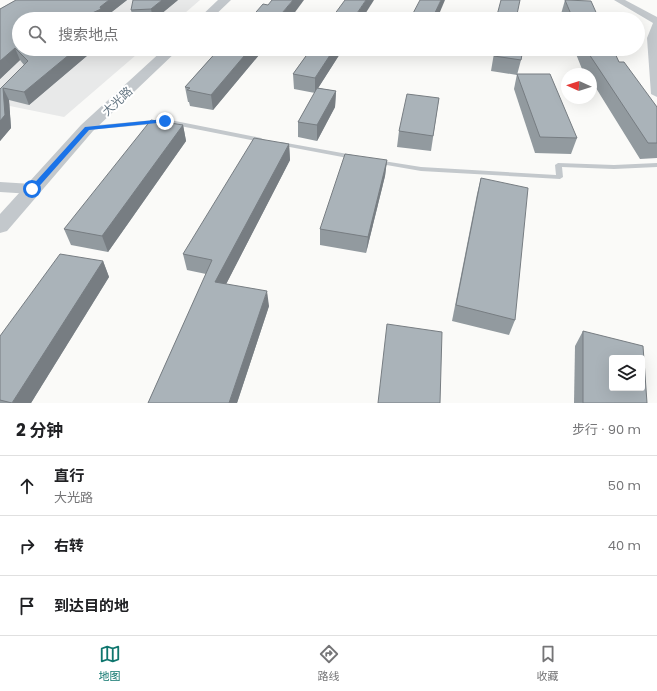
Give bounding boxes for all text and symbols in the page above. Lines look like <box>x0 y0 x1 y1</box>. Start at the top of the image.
search box <box>12 12 645 56</box>
icon: search <box>26 23 48 45</box>
text: 搜索地点 <box>58 24 118 45</box>
north arrow <box>561 68 597 104</box>
street label: 大光路 <box>98 83 136 119</box>
route end <box>156 112 174 130</box>
route start <box>23 180 41 198</box>
map controls <box>609 355 645 391</box>
button: layers <box>609 355 645 391</box>
text: 2 分钟 <box>16 418 63 442</box>
text: 步行 · 90 m <box>572 420 641 439</box>
text: 直行 <box>54 465 84 486</box>
icon: ahead <box>16 475 38 497</box>
text: 50 m <box>608 476 641 495</box>
text: 大光路 <box>54 488 93 507</box>
icon: right <box>16 535 38 557</box>
text: 右转 <box>54 535 84 556</box>
text: 40 m <box>608 536 641 555</box>
icon: arrive <box>16 595 38 617</box>
text: 到达目的地 <box>54 595 129 616</box>
tab: 地图 <box>99 643 121 685</box>
tab: 路线 <box>318 643 340 685</box>
tab: 收藏 <box>537 643 559 685</box>

